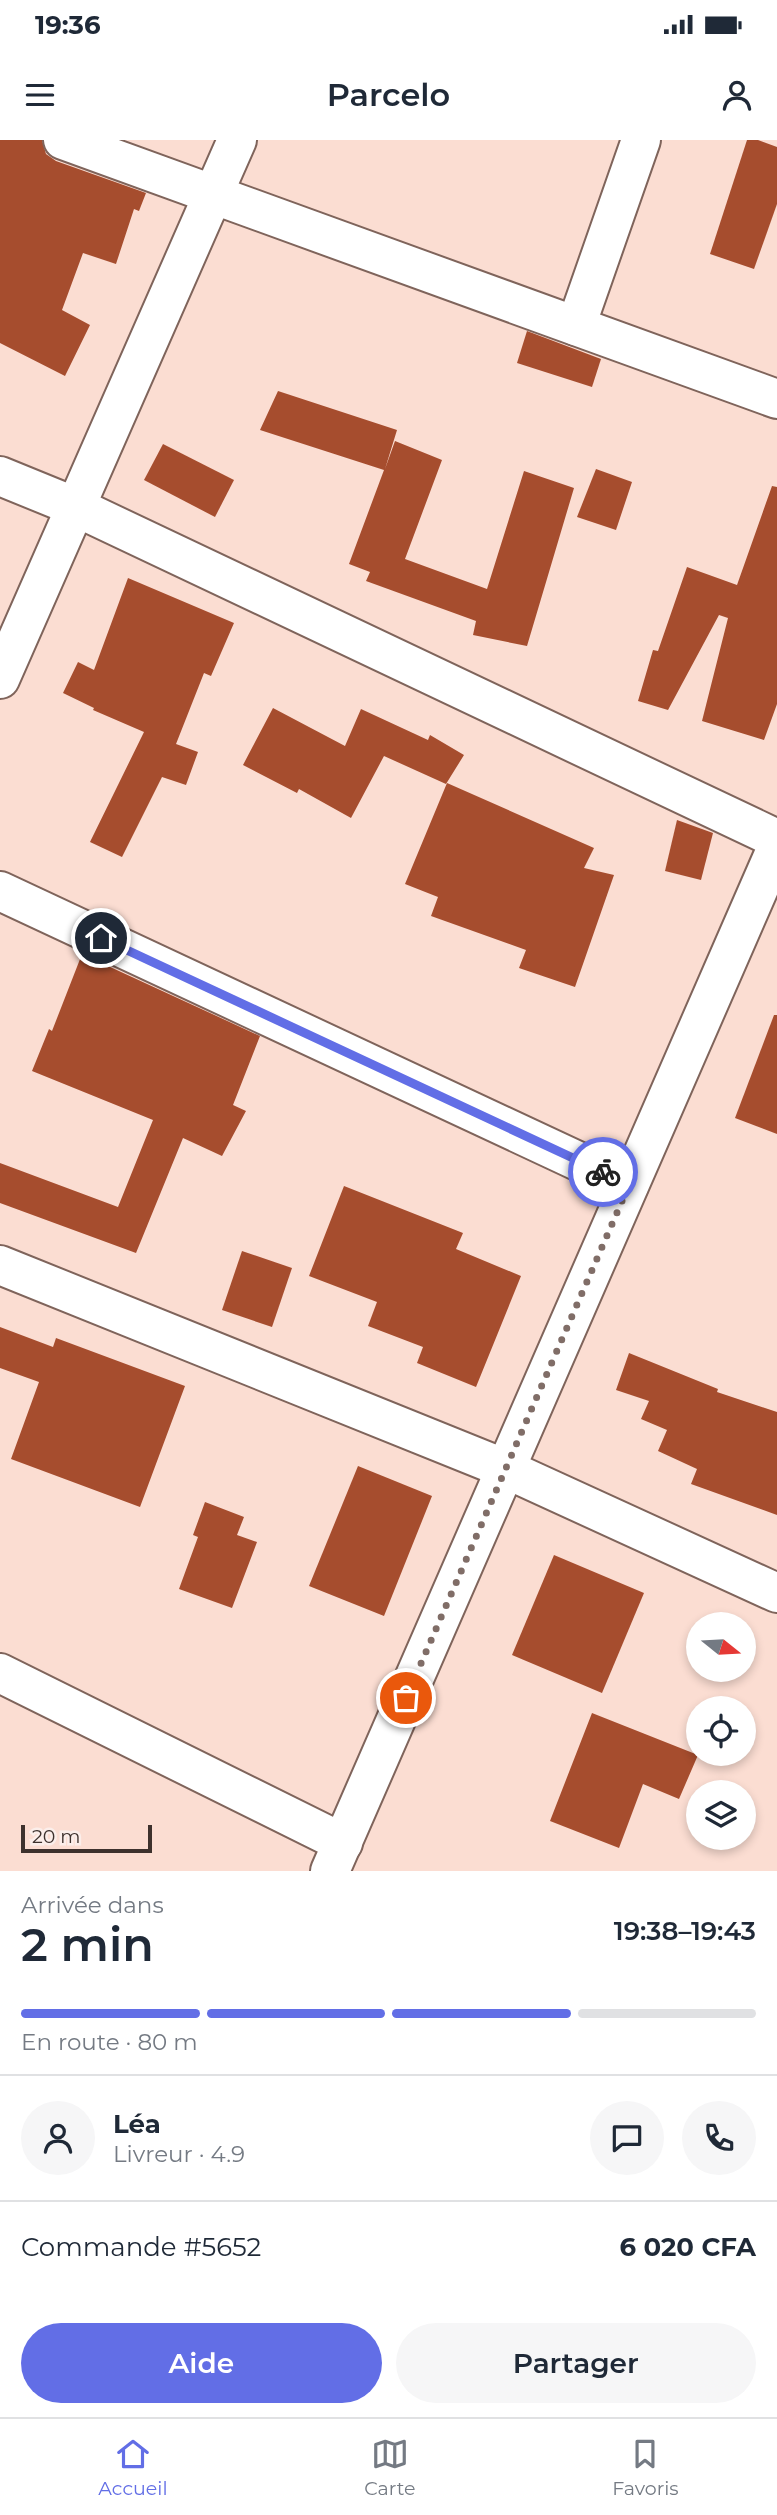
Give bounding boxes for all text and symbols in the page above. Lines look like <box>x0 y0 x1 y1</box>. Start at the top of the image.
text: 19:36 <box>35 9 101 41</box>
text: Parcelo <box>327 75 450 114</box>
icon: menu <box>21 76 59 114</box>
icon: person <box>718 76 756 114</box>
pin <box>71 908 131 968</box>
icon: home <box>82 919 120 957</box>
courier <box>568 1137 638 1207</box>
icon: bike <box>584 1153 622 1191</box>
north arrow <box>686 1612 756 1682</box>
map controls <box>686 1612 756 1850</box>
pin <box>376 1668 436 1728</box>
icon: bag <box>387 1679 425 1717</box>
button: locate <box>686 1696 756 1766</box>
button: layers <box>686 1780 756 1850</box>
scale bar <box>21 1822 152 1854</box>
text: 20 m <box>32 1825 80 1848</box>
text: Arrivée dans <box>21 1891 164 1919</box>
text: 19:38–19:43 <box>614 1915 756 1947</box>
text: 2 min <box>21 1916 154 1973</box>
text: En route · 80 m <box>21 2028 198 2056</box>
button: person <box>21 2101 95 2175</box>
button: chat <box>590 2101 664 2175</box>
button: phone <box>682 2101 756 2175</box>
text: Léa <box>113 2108 161 2140</box>
text: Livreur · 4.9 <box>113 2140 245 2168</box>
text: Commande #5652 <box>21 2231 261 2263</box>
text: 6 020 CFA <box>620 2231 756 2263</box>
button: Aide <box>21 2323 382 2403</box>
button: Partager <box>396 2323 756 2403</box>
tab: Accueil <box>98 2435 168 2500</box>
tab: Carte <box>364 2435 416 2500</box>
tab: Favoris <box>612 2435 679 2500</box>

